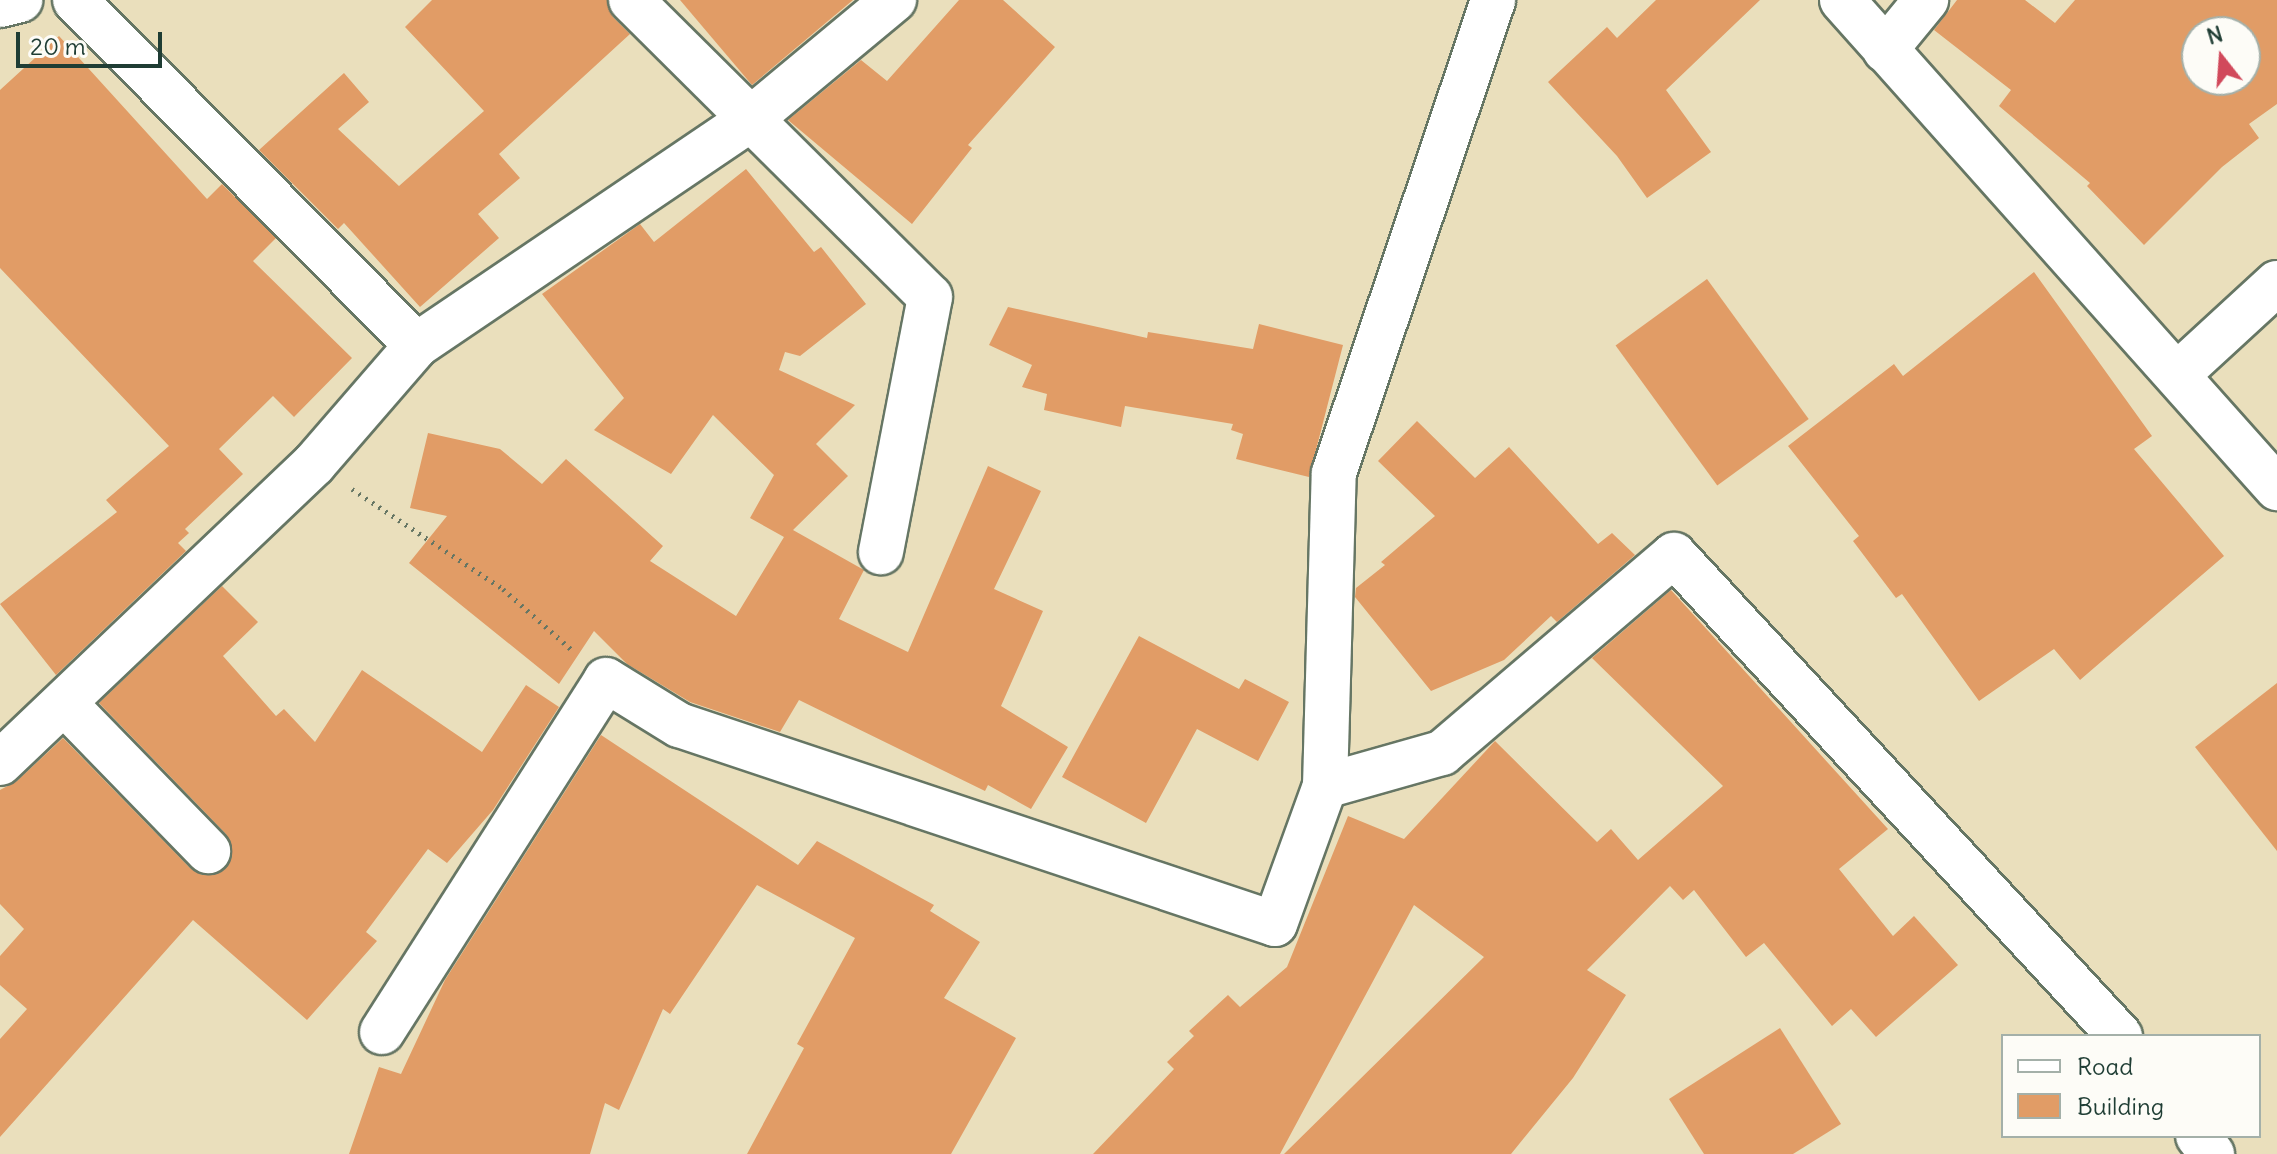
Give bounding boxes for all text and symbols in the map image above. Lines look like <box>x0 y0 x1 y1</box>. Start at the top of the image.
scale bar <box>20 16 166 66</box>
north arrow <box>2181 16 2261 96</box>
text: N <box>2203 19 2226 51</box>
text: 20 m <box>30 31 86 61</box>
legend <box>2001 1034 2261 1138</box>
text: Road <box>2077 1051 2133 1081</box>
text: Building <box>2077 1091 2164 1121</box>

